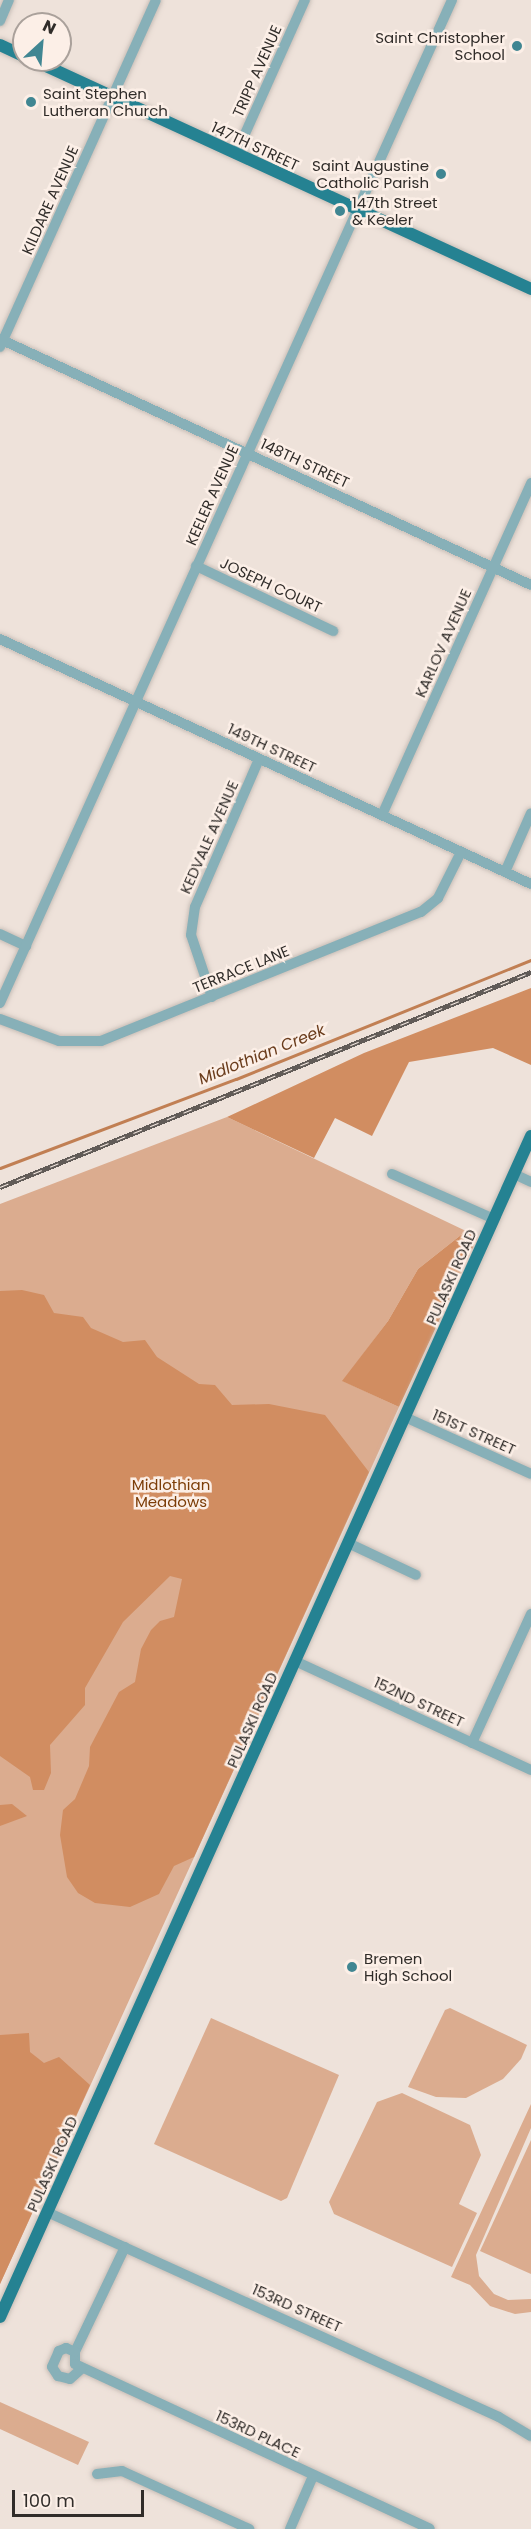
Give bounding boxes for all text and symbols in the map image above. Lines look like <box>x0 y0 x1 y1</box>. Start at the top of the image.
north arrow <box>12 12 72 72</box>
text: N <box>39 14 60 40</box>
street label: TRIPP AVENUE <box>229 22 285 120</box>
place label: Saint Christopher School <box>375 28 505 63</box>
marker: Saint Christopher School <box>510 39 524 53</box>
place label: Saint Stephen Lutheran Church <box>43 84 168 119</box>
marker: Saint Stephen Lutheran Church <box>24 95 38 109</box>
street label: 147TH STREET <box>208 118 302 174</box>
street label: KILDARE AVENUE <box>18 143 82 257</box>
place label: Saint Augustine Catholic Parish <box>312 156 429 191</box>
marker: Saint Augustine Catholic Parish <box>434 167 448 181</box>
place label: 147th Street & Keeler <box>352 193 437 228</box>
marker: 147th Street & Keeler <box>333 204 347 218</box>
street label: 148TH STREET <box>258 435 352 491</box>
street label: KEELER AVENUE <box>182 442 242 548</box>
street label: JOSEPH COURT <box>217 554 325 616</box>
street label: KARLOV AVENUE <box>411 586 475 700</box>
street label: 149TH STREET <box>225 720 319 776</box>
street label: KEDVALE AVENUE <box>176 778 242 896</box>
street label: TERRACE LANE <box>190 941 292 997</box>
water label: Midlothian Creek <box>196 1021 328 1089</box>
street label: PULASKI ROAD <box>422 1227 480 1327</box>
street label: 151ST STREET <box>429 1406 519 1458</box>
park label: Midlothian Meadows <box>132 1475 210 1510</box>
street label: PULASKI ROAD <box>223 1670 281 1770</box>
street label: 152ND STREET <box>371 1673 467 1731</box>
place label: Bremen High School <box>364 1949 452 1984</box>
marker: Bremen High School <box>345 1960 359 1974</box>
street label: PULASKI ROAD <box>23 2114 81 2214</box>
street label: 153RD STREET <box>249 2280 345 2336</box>
street label: 153RD PLACE <box>213 2407 303 2461</box>
scale bar <box>15 2478 147 2516</box>
text: 100 m <box>23 2488 75 2513</box>

